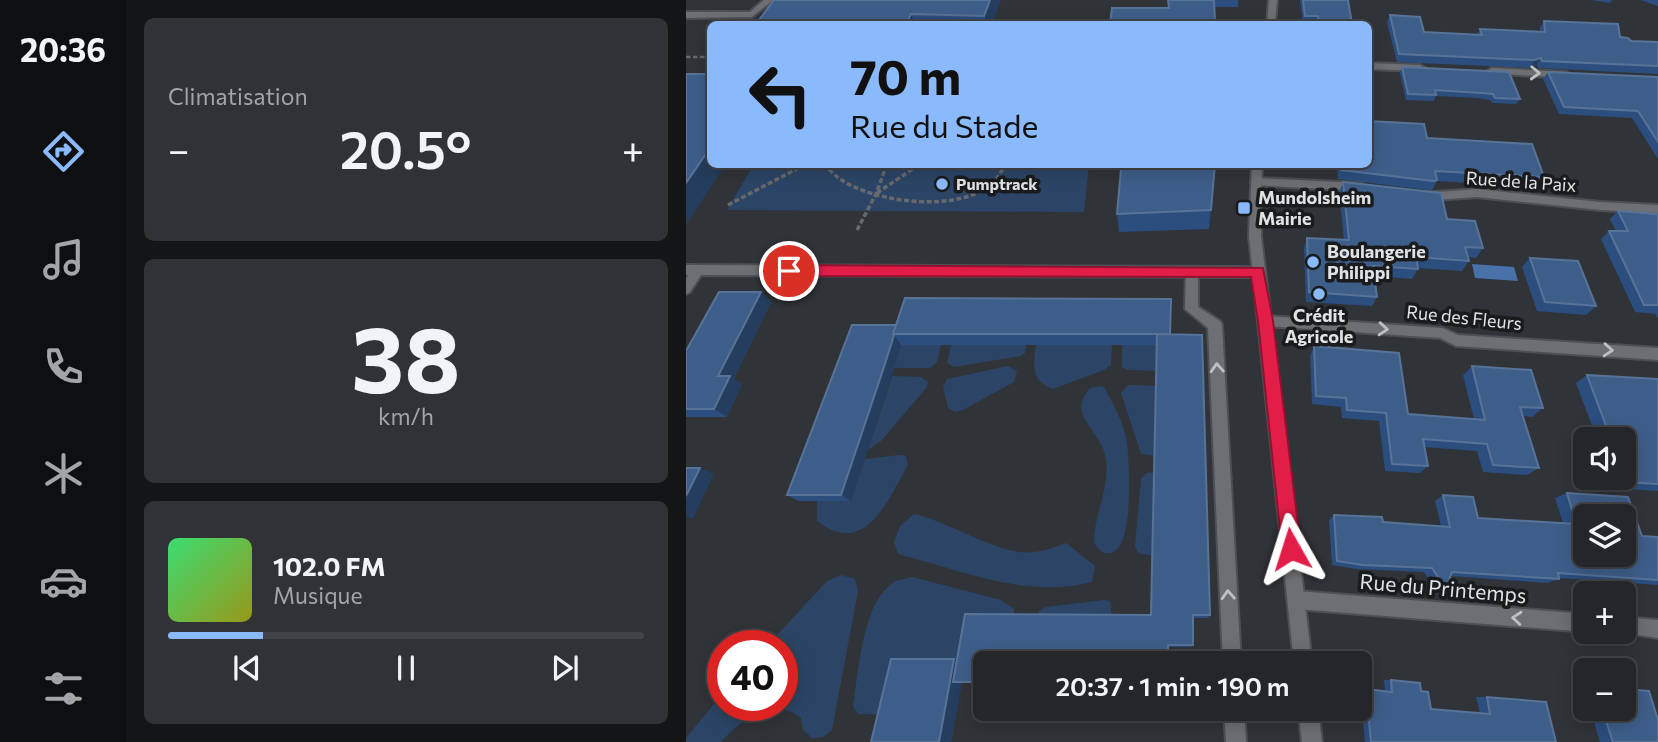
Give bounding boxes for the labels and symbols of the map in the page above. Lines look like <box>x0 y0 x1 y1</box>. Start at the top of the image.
one-way arrow <box>1529 66 1540 81</box>
street label: Rue de la Paix <box>1465 166 1577 196</box>
place label: Pumptrack <box>956 174 1038 193</box>
marker: Pumptrack <box>934 176 950 192</box>
place label: Mundolsheim Mairie <box>1258 186 1371 229</box>
marker: Mundolsheim Mairie <box>1236 200 1252 216</box>
place label: Boulangerie Philippi <box>1327 240 1426 283</box>
pin <box>759 241 819 301</box>
marker: Boulangerie Philippi <box>1305 254 1321 270</box>
marker: Crédit Agricole <box>1311 286 1327 302</box>
street label: Rue des Fleurs <box>1405 300 1523 334</box>
place label: Crédit Agricole <box>1285 304 1353 347</box>
one-way arrow <box>1378 321 1389 336</box>
one-way arrow <box>1603 342 1614 357</box>
one-way arrow <box>1210 362 1225 373</box>
position arrow <box>1254 512 1328 586</box>
street label: Rue du Printemps <box>1359 568 1528 607</box>
one-way arrow <box>1221 589 1236 600</box>
one-way arrow <box>1512 611 1523 626</box>
speed limit sign: 40 <box>707 630 798 721</box>

